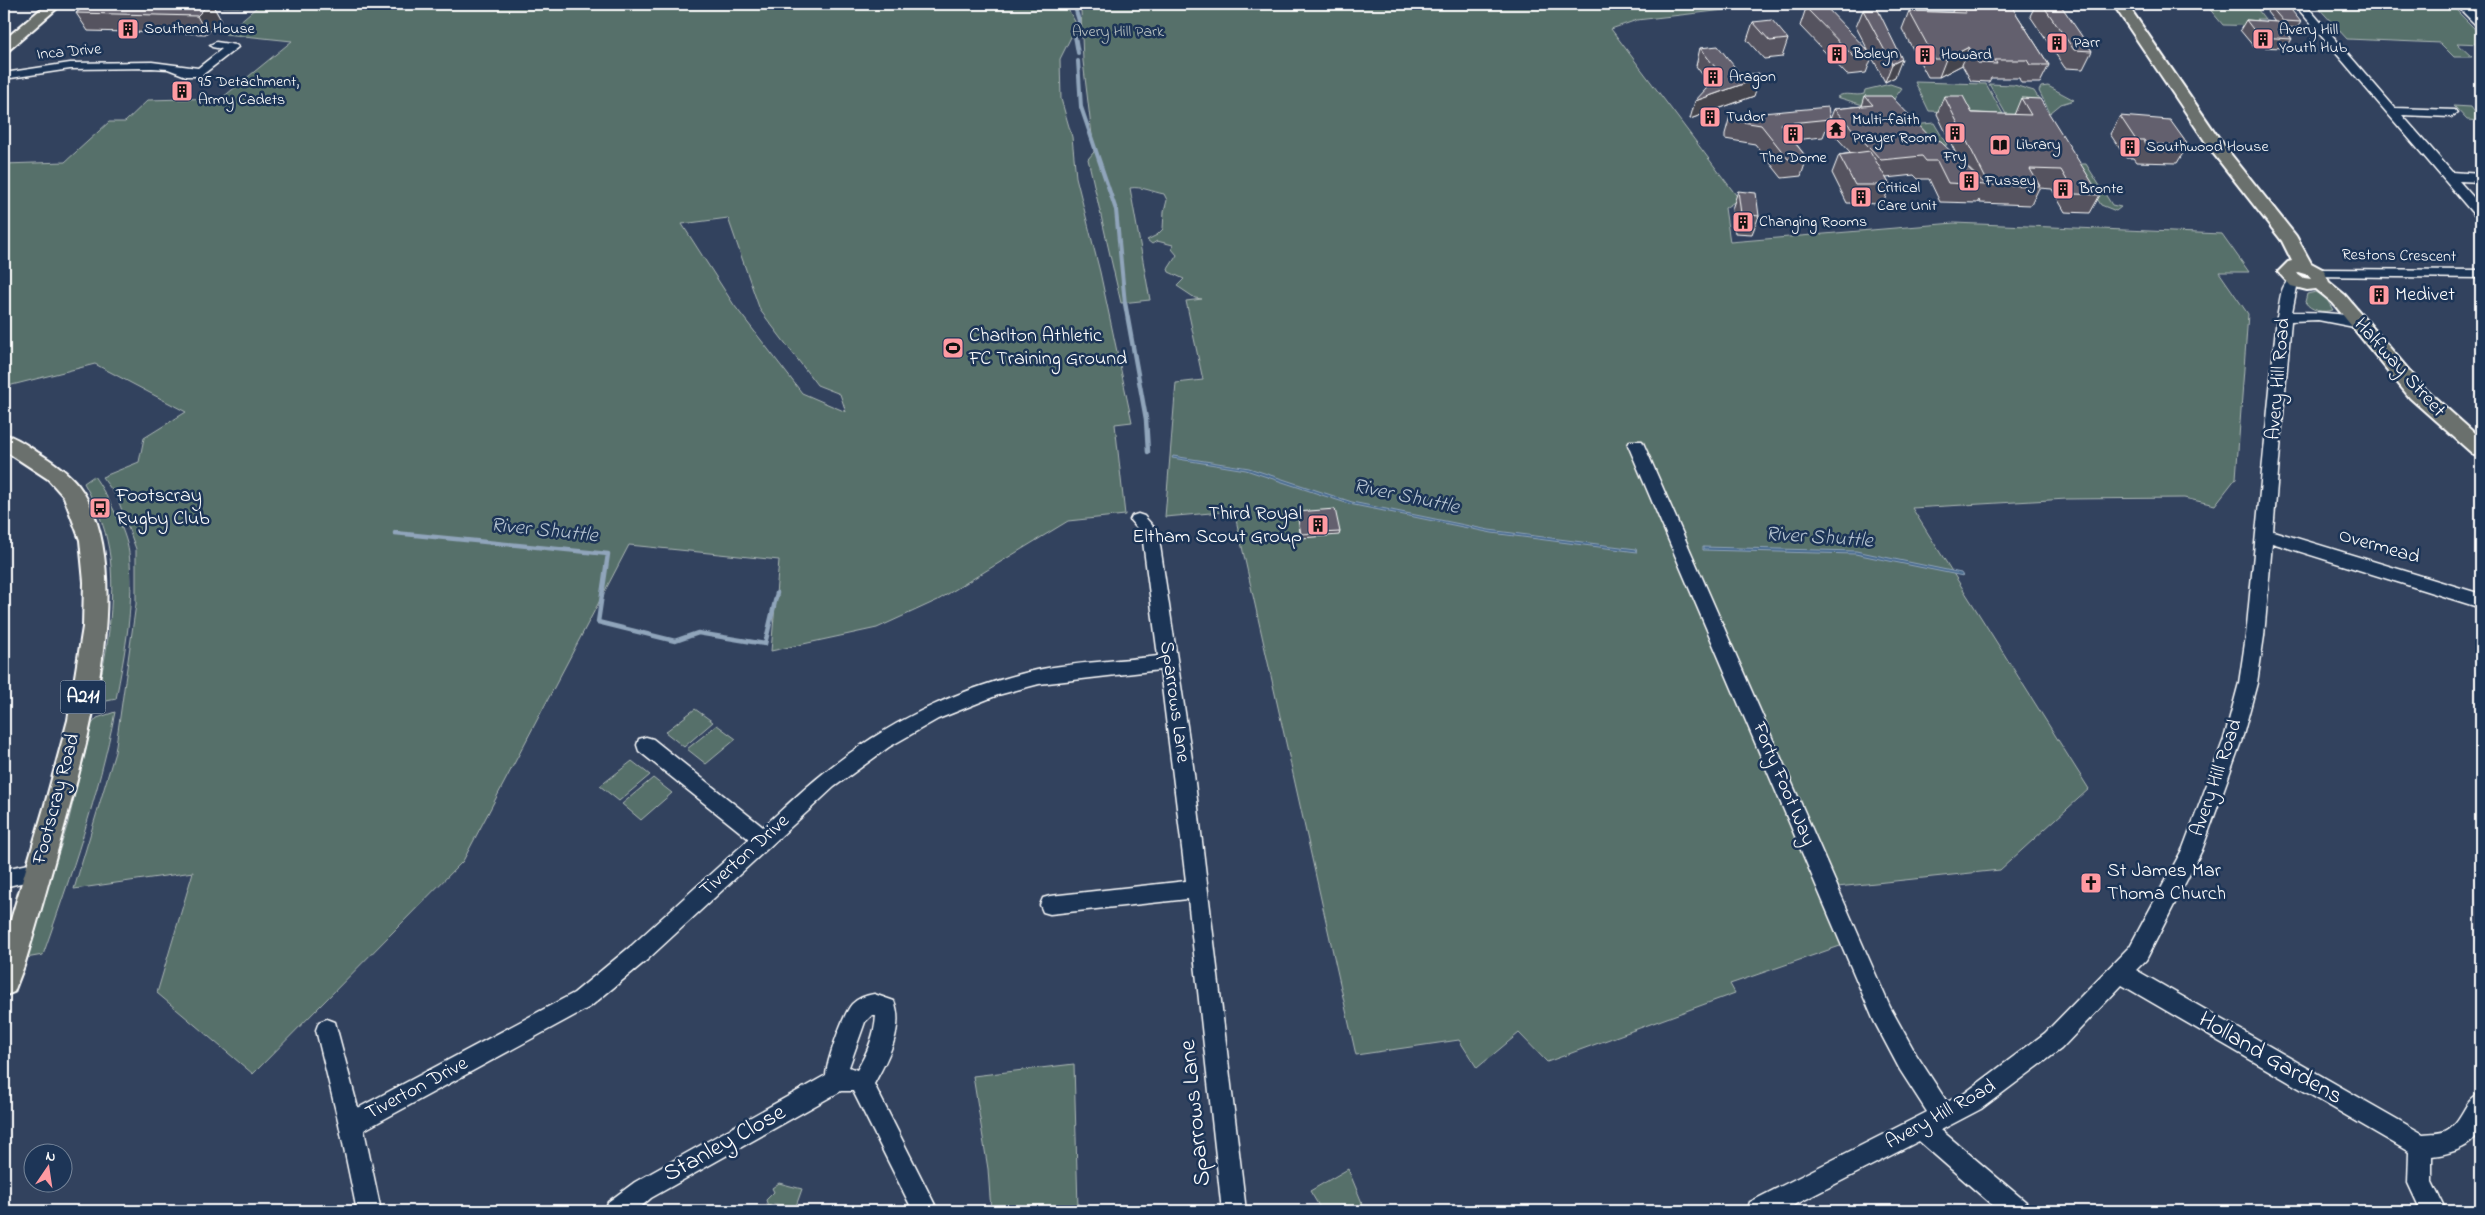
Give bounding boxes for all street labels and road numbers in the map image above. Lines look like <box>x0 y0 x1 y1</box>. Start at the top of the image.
street label: Inca Drive <box>36 37 103 67</box>
street label: Restons Crescent <box>2342 243 2457 269</box>
street label: Halfway Street <box>2346 312 2452 425</box>
street label: Avery Hill Road <box>2259 317 2299 441</box>
street label: Overmead <box>2335 522 2423 572</box>
street label: Sparrows Lane <box>1151 639 1197 765</box>
road number: A211 <box>61 680 106 714</box>
street label: Avery Hill Road <box>2183 715 2251 841</box>
street label: Forty Foot Way <box>1744 717 1822 850</box>
street label: Footscray Road <box>25 730 88 869</box>
street label: Tiverton Drive <box>694 808 796 904</box>
street label: Holland Gardens <box>2191 1003 2349 1115</box>
street label: Sparrows Lane <box>1171 1038 1221 1188</box>
street label: Tiverton Drive <box>361 1050 473 1128</box>
street label: Avery Hill Road <box>1880 1073 2002 1157</box>
street label: Stanley Close <box>657 1096 793 1193</box>

